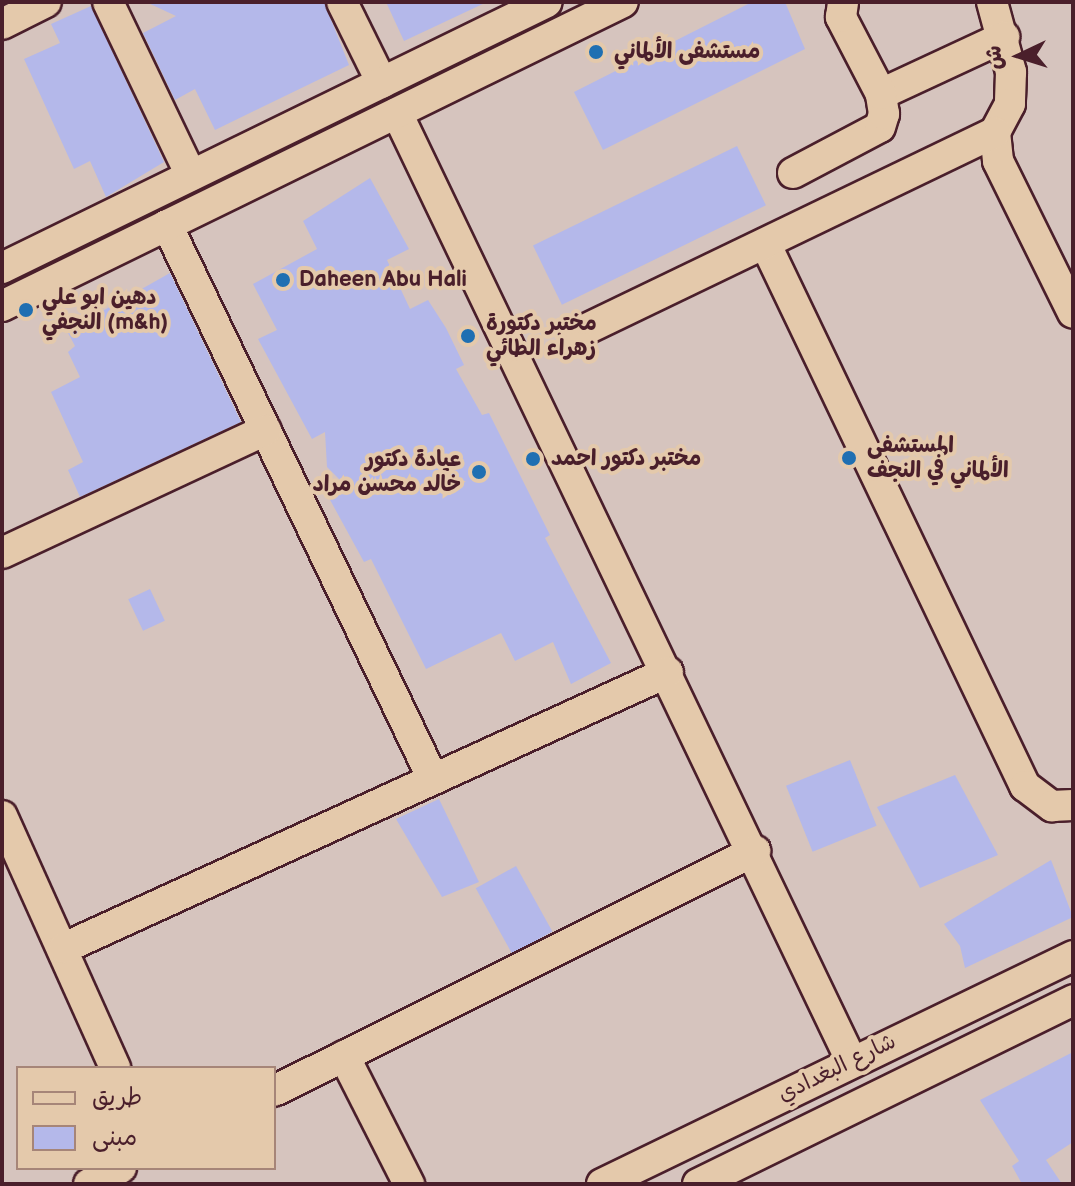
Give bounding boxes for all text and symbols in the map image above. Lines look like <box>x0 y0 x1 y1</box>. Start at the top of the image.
north arrow <box>979 16 1059 96</box>
place label: مستشفى الألماني <box>614 39 760 65</box>
marker: مستشفى الألماني <box>585 41 607 63</box>
text: ش <box>980 45 1009 71</box>
place label: Daheen Abu Hali <box>299 267 467 293</box>
marker: Daheen Abu Hali <box>274 271 292 289</box>
place label: دهين ابو علي النجفي (m&h) <box>42 284 168 336</box>
marker: دهين ابو علي النجفي (m&h) <box>17 301 35 319</box>
place label: مختبر دكتورة زهراء الطائي <box>486 310 597 362</box>
marker: مختبر دكتورة زهراء الطائي <box>457 325 479 347</box>
place label: المستشفى الألماني في النجف <box>867 432 1009 484</box>
place label: عيادة دكتور خالد محسن مراد <box>312 446 461 498</box>
place label: مختبر دكتور احمد <box>551 446 701 472</box>
marker: المستشفى الألماني في النجف <box>838 447 860 469</box>
marker: مختبر دكتور احمد <box>522 448 544 470</box>
marker: عيادة دكتور خالد محسن مراد <box>468 461 490 483</box>
street label: شارع البغدادي <box>774 1028 900 1108</box>
legend <box>16 1066 276 1170</box>
text: طريق <box>92 1083 142 1112</box>
text: مبنى <box>92 1123 137 1152</box>

